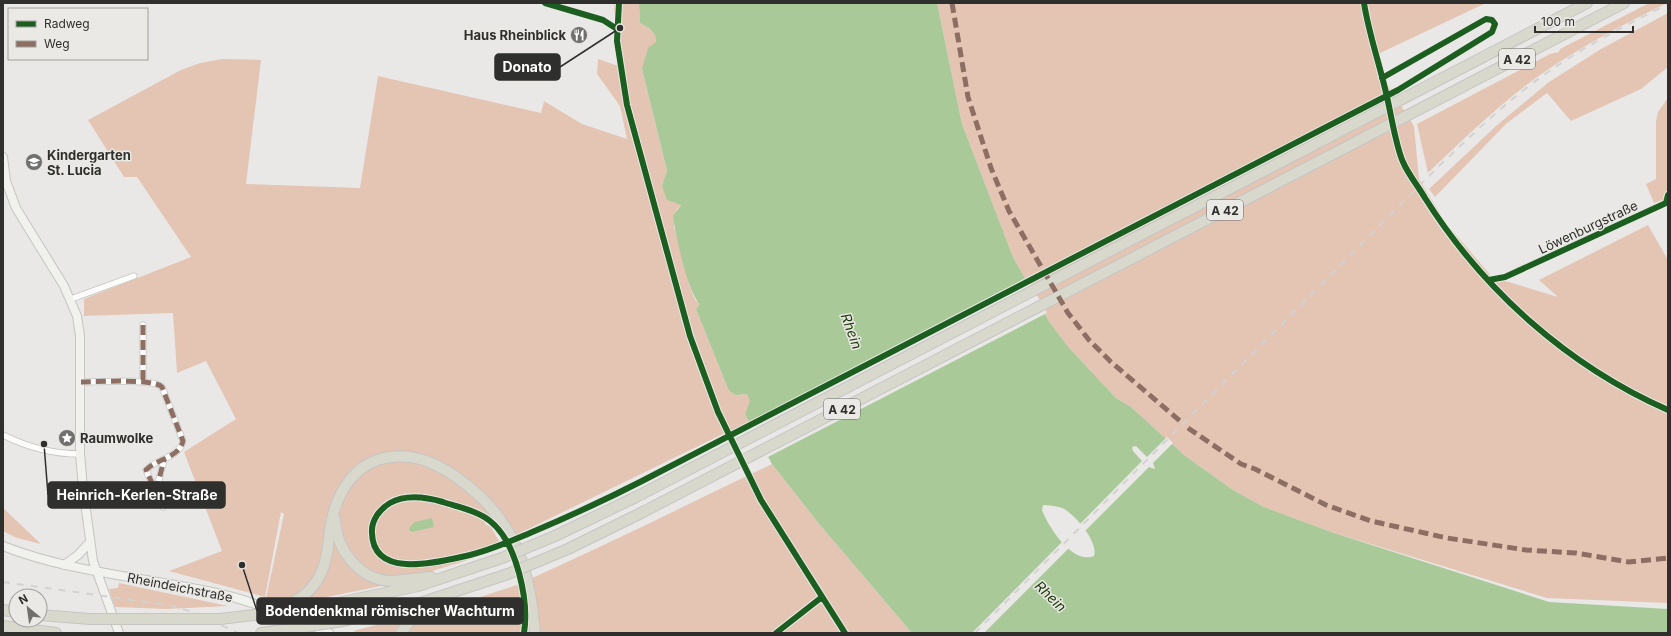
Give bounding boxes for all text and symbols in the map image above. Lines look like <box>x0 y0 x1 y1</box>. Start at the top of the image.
legend <box>8 8 148 60</box>
scale bar <box>1535 8 1633 34</box>
text: 100 m <box>1541 14 1575 29</box>
text: Radweg <box>44 16 90 31</box>
restaurant icon: Haus Rheinblick <box>569 25 589 45</box>
place label: Haus Rheinblick <box>464 27 566 43</box>
text: Weg <box>44 36 70 51</box>
road number: A 42 <box>1499 49 1535 69</box>
callout: Donato <box>495 54 560 80</box>
text: Donato <box>502 58 552 75</box>
place label: Kindergarten St. Lucia <box>47 147 131 178</box>
school or university icon: Kindergarten St. Lucia <box>24 152 44 172</box>
street label: Löwenburgstraße <box>1536 197 1640 257</box>
road number: A 42 <box>1207 200 1243 220</box>
water label: Rhein <box>838 311 866 351</box>
road number: A 42 <box>824 399 860 419</box>
place icon: Raumwolke <box>57 428 77 448</box>
place label: Raumwolke <box>80 430 154 446</box>
callout: Heinrich-Kerlen-Straße <box>48 482 225 508</box>
text: Heinrich-Kerlen-Straße <box>56 486 218 503</box>
street label: Rheindeichstraße <box>126 569 234 605</box>
water label: Rhein <box>1032 577 1070 615</box>
north arrow <box>8 588 48 628</box>
text: N <box>16 591 30 607</box>
callout: Bodendenkmal römischer Wachturm <box>257 598 523 624</box>
text: Bodendenkmal römischer Wachturm <box>265 602 515 619</box>

